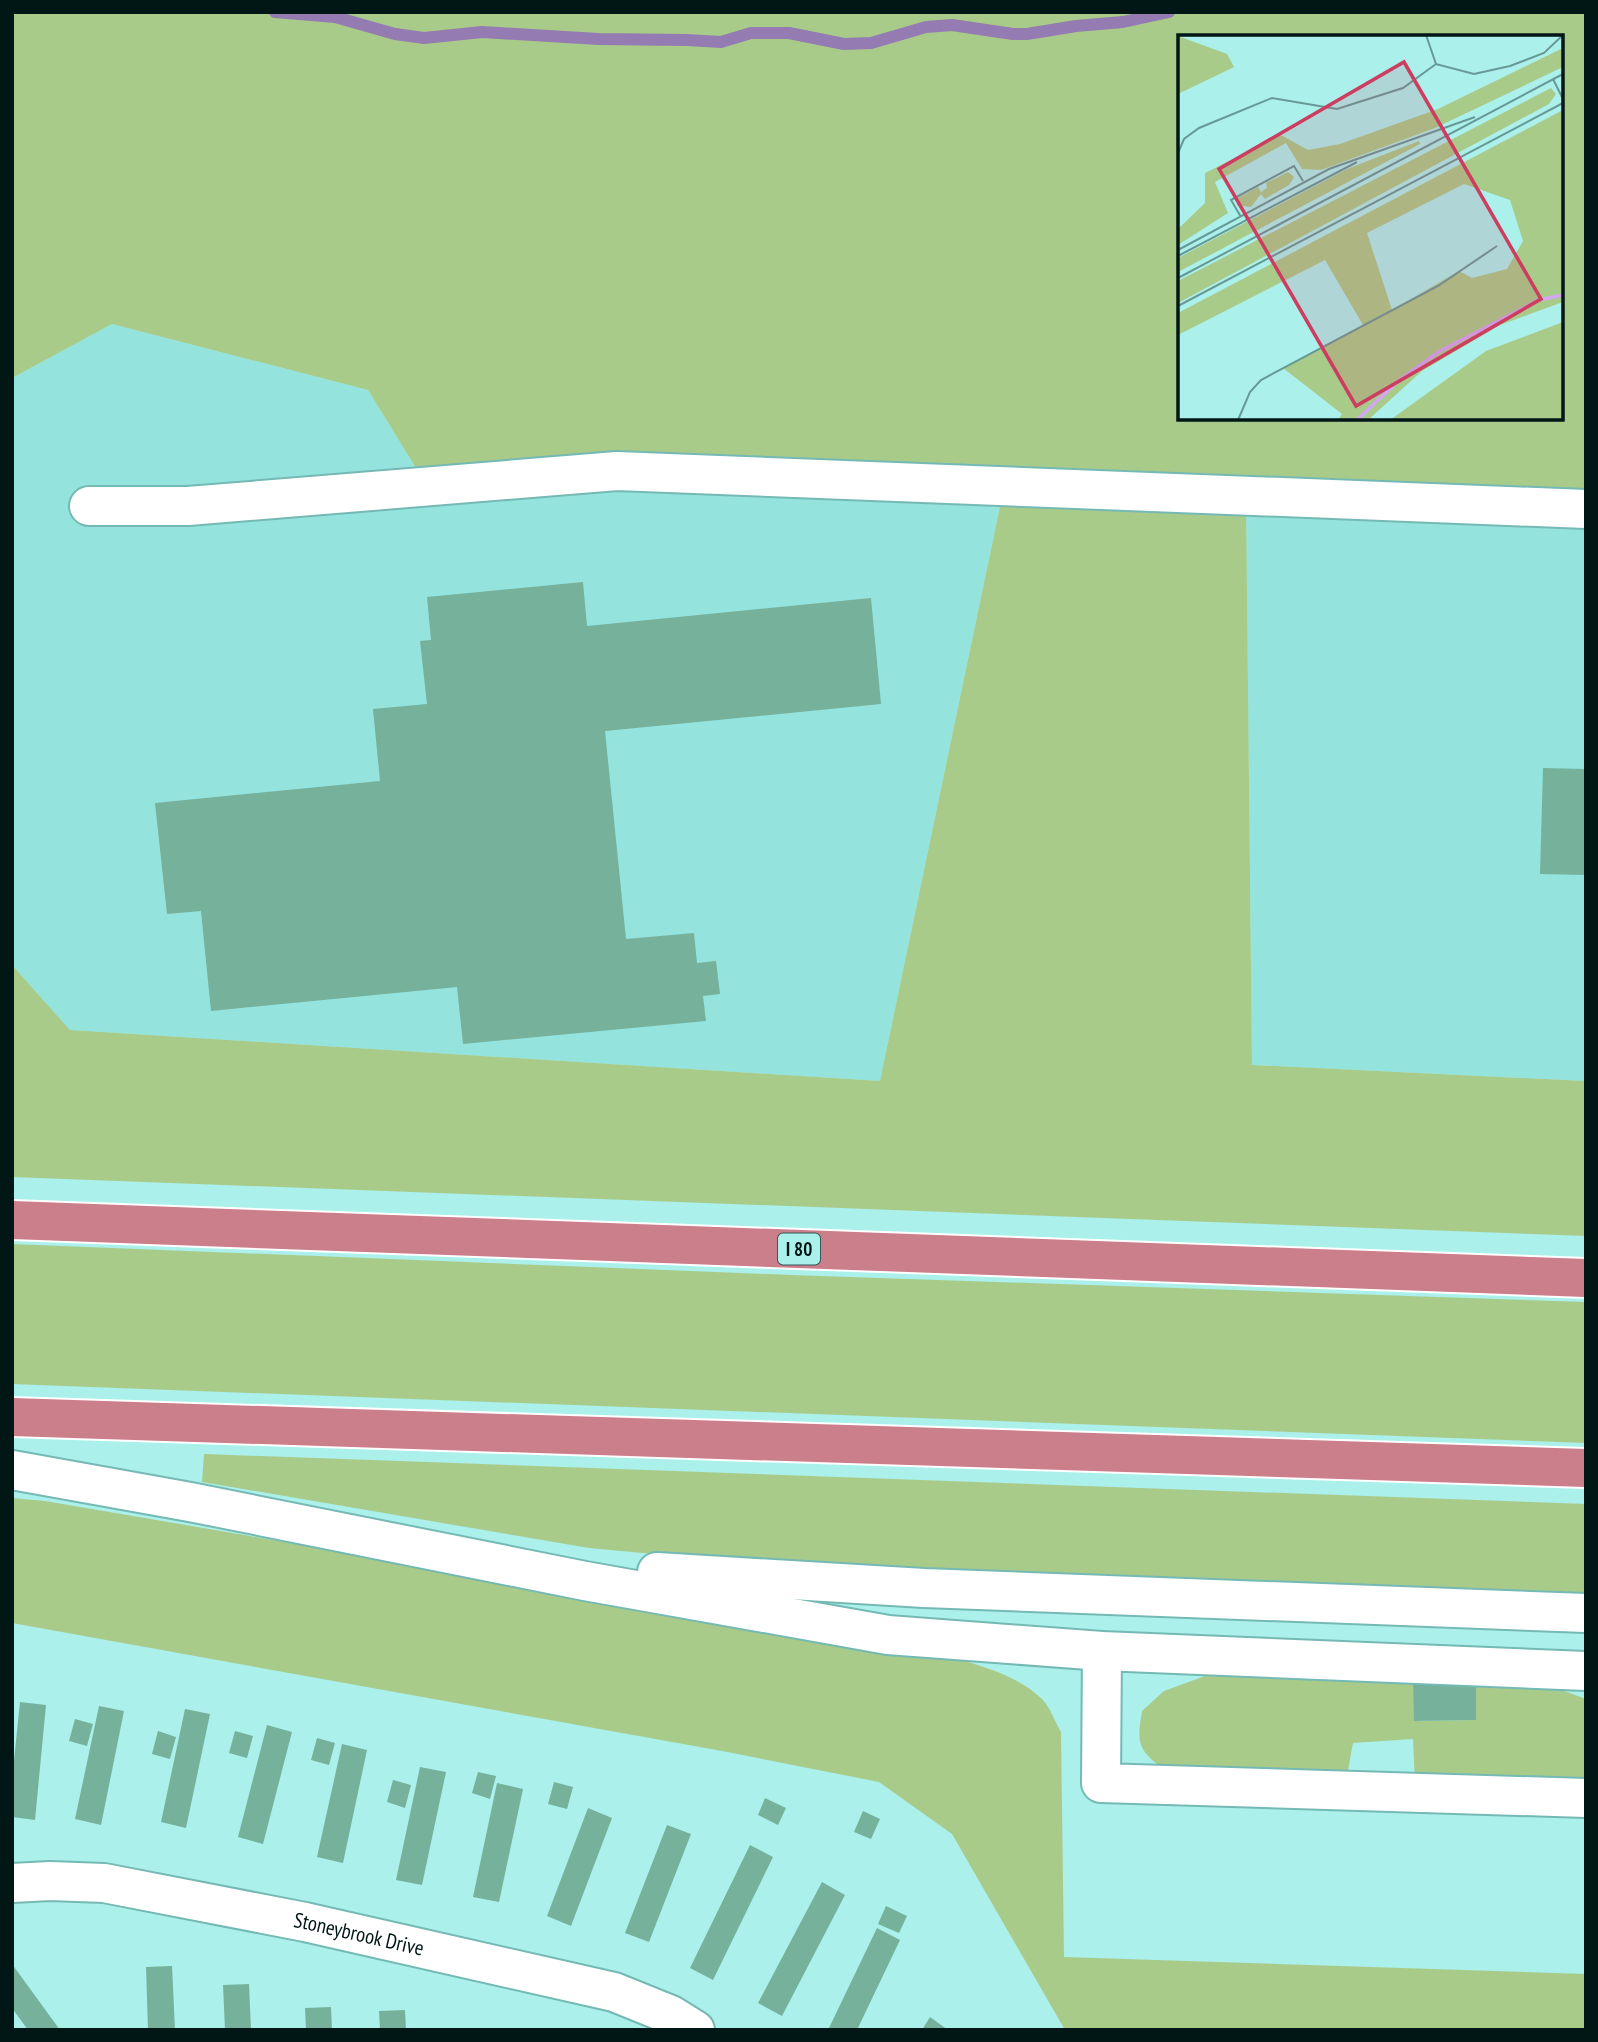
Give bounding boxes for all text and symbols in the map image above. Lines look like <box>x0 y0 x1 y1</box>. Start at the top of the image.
inset map <box>1178 35 1563 420</box>
road number: I 80 <box>778 1233 820 1264</box>
street label: Stoneybrook Drive <box>292 1906 427 1962</box>

